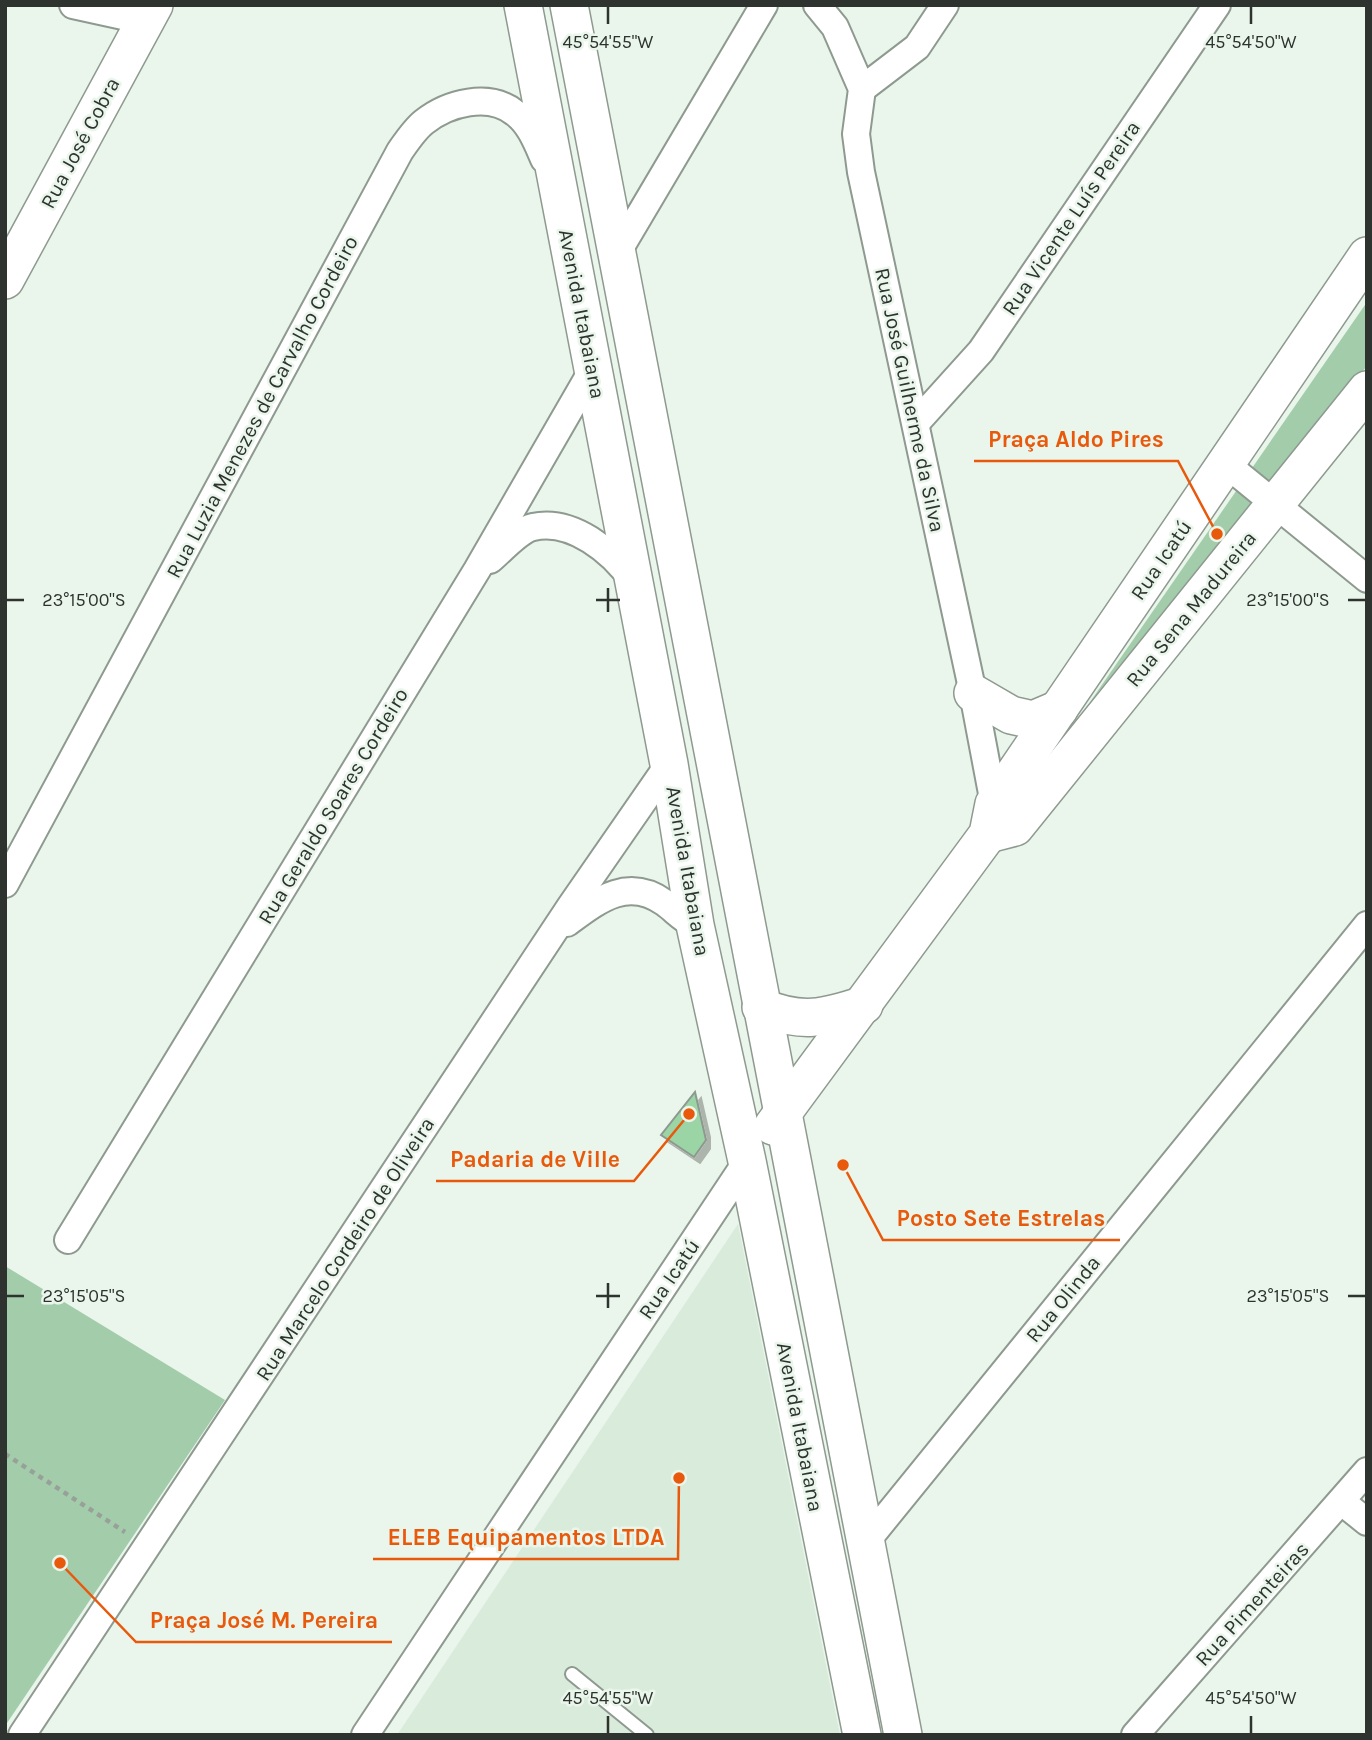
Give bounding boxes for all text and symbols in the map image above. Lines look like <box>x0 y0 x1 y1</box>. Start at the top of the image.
text: 45°54'55"W <box>563 31 653 53</box>
text: 45°54'50"W <box>1205 31 1297 53</box>
street label: Rua José Cobra <box>35 73 125 213</box>
street label: Rua Vicente Luís Pereira <box>997 116 1145 320</box>
street label: Avenida Itabaiana <box>554 227 610 401</box>
street label: Rua Luzia Menezes de Carvalho Cordeiro <box>161 232 363 582</box>
street label: Rua José Guilherme da Silva <box>870 266 950 534</box>
callout: Praça Aldo Pires <box>974 417 1178 461</box>
text: Praça Aldo Pires <box>988 426 1164 453</box>
street label: Rua Icatú <box>1126 516 1196 604</box>
street label: Rua Sena Madureira <box>1121 526 1261 692</box>
text: 23°15'00"S <box>42 589 126 611</box>
text: 23°15'00"S <box>1246 589 1330 611</box>
street label: Rua Geraldo Soares Cordeiro <box>253 684 413 928</box>
street label: Avenida Itabaiana <box>661 784 715 958</box>
street label: Rua Marcelo Cordeiro de Oliveira <box>251 1113 439 1385</box>
callout: Padaria de Ville <box>436 1137 634 1181</box>
text: Padaria de Ville <box>450 1146 620 1173</box>
callout: Posto Sete Estrelas <box>883 1196 1120 1240</box>
text: Posto Sete Estrelas <box>897 1205 1105 1232</box>
street label: Rua Icatú <box>634 1235 704 1323</box>
street label: Rua Olinda <box>1021 1251 1105 1347</box>
text: 23°15'05"S <box>43 1285 125 1307</box>
text: 23°15'05"S <box>1247 1285 1329 1307</box>
street label: Avenida Itabaiana <box>772 1340 828 1514</box>
callout: ELEB Equipamentos LTDA <box>373 1515 678 1559</box>
text: ELEB Equipamentos LTDA <box>388 1524 664 1551</box>
street label: Rua Pimenteiras <box>1190 1537 1314 1671</box>
callout: Praça José M. Pereira <box>136 1598 392 1642</box>
text: Praça José M. Pereira <box>150 1607 378 1634</box>
text: 45°54'55"W <box>563 1687 653 1709</box>
text: 45°54'50"W <box>1205 1687 1297 1709</box>

